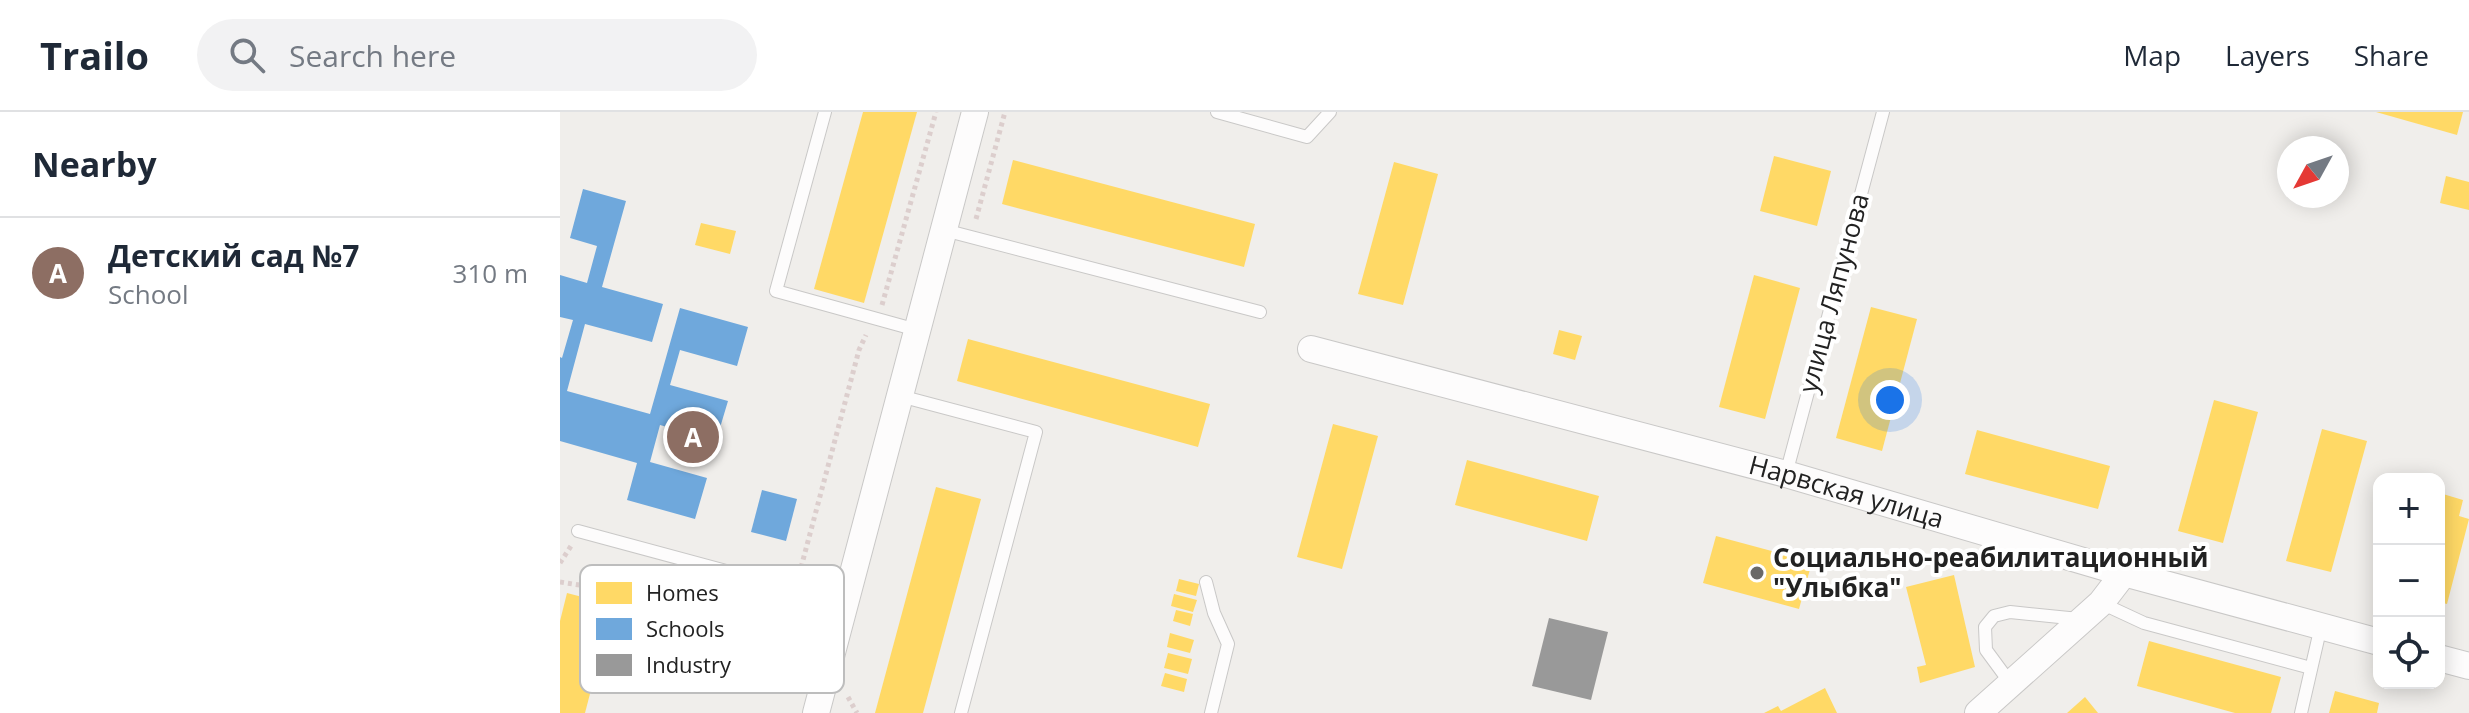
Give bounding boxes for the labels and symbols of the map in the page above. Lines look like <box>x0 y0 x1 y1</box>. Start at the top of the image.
north arrow <box>2277 136 2349 208</box>
street label: улица Ляпунова <box>1789 189 1877 397</box>
your location <box>1870 380 1910 420</box>
pin: A <box>667 407 719 467</box>
street label: Нарвская улица <box>1745 446 1948 536</box>
place label: Социально-реабилитационный "Улыбка" <box>1773 539 2208 605</box>
marker: Социально-реабилитационный "Улыбка" <box>1748 564 1766 582</box>
legend <box>580 565 844 693</box>
text: Homes <box>646 577 719 607</box>
text: Schools <box>646 613 725 643</box>
text: Industry <box>646 649 732 679</box>

